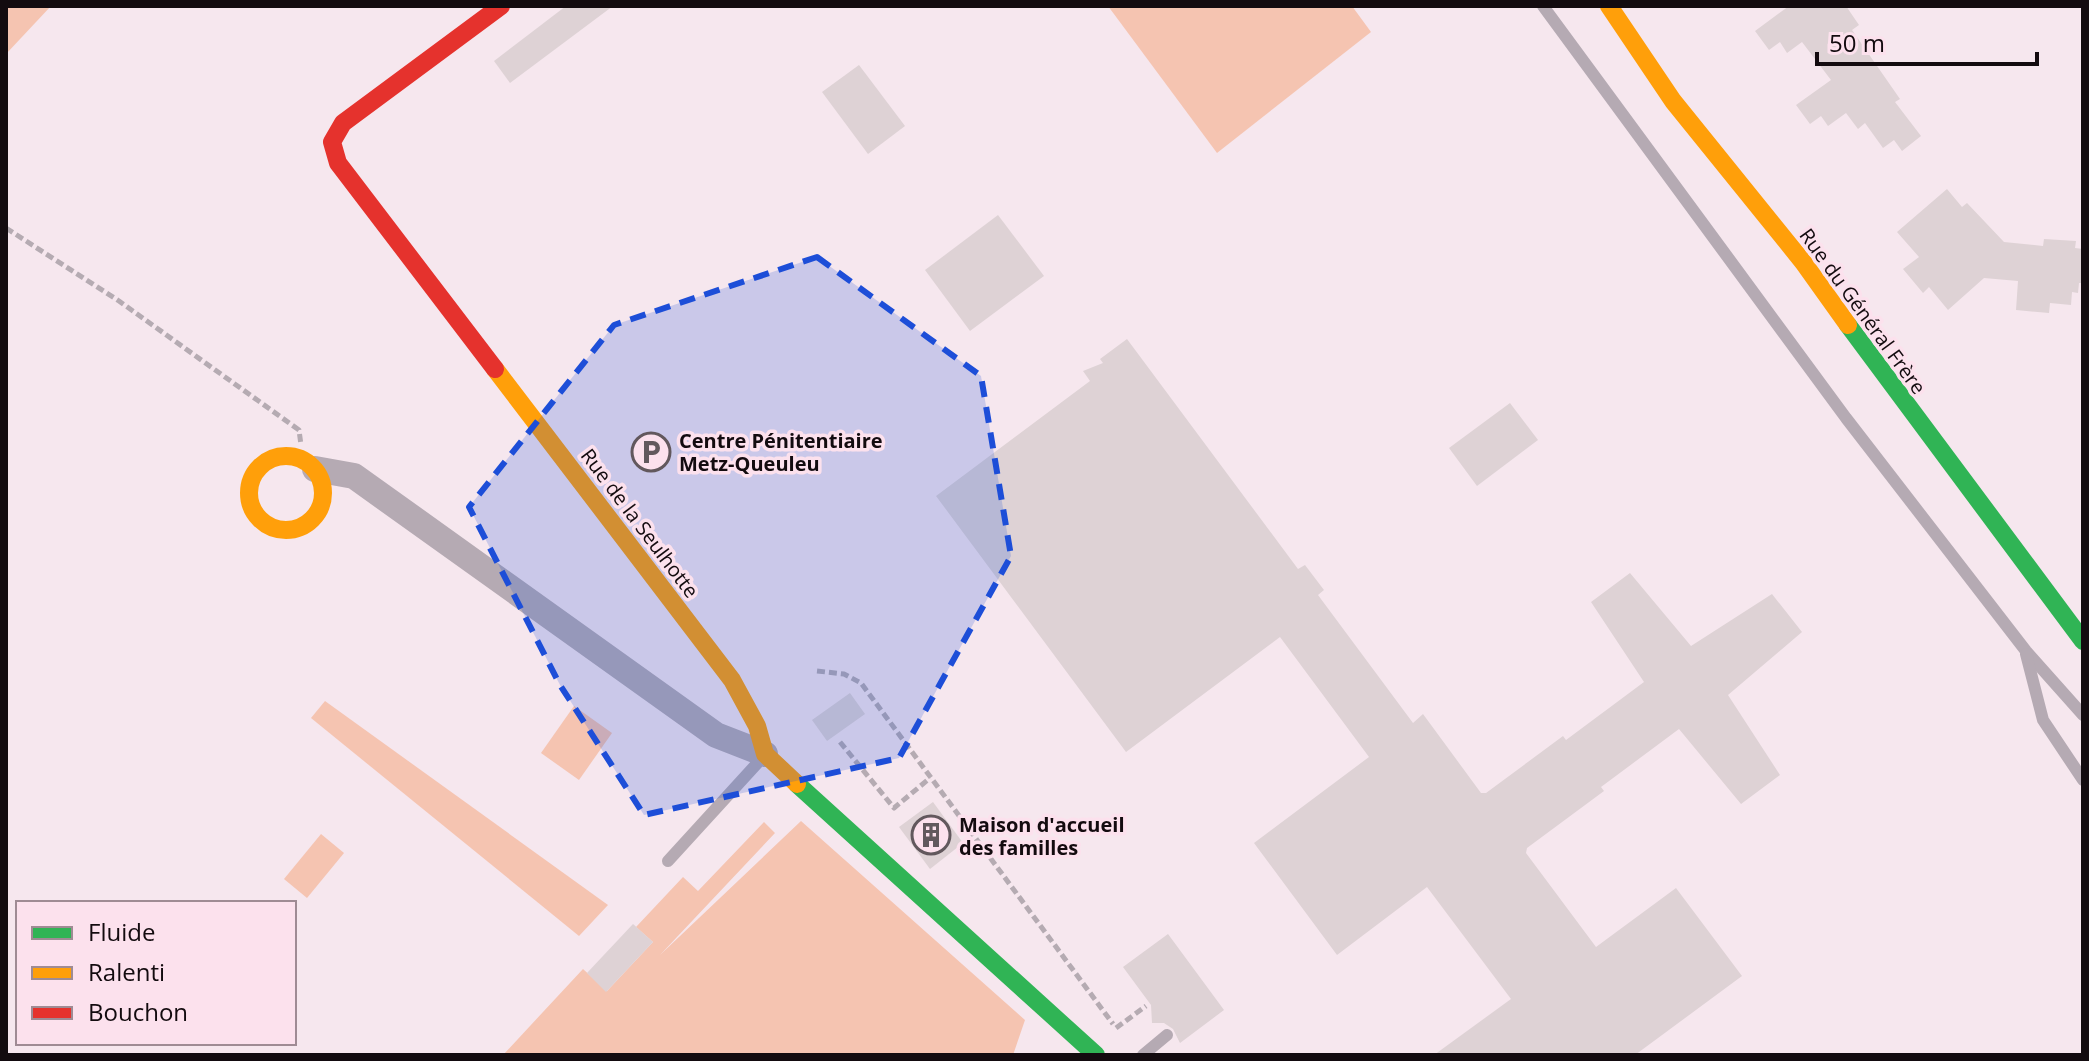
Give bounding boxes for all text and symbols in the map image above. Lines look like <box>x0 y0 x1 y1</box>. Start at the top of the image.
scale bar <box>1817 16 2037 66</box>
text: 50 m <box>1829 26 1885 59</box>
street label: Rue du Général Frère <box>1794 223 1932 399</box>
place label: Centre Pénitentiaire Metz-Queuleu <box>679 427 883 477</box>
parking icon: Centre Pénitentiaire Metz-Queuleu <box>630 431 672 473</box>
street label: Rue de la Seulhotte <box>575 443 705 603</box>
place label: Maison d'accueil des familles <box>959 811 1125 861</box>
building icon: Maison d'accueil des familles <box>910 814 952 856</box>
legend <box>16 901 296 1045</box>
text: Fluide <box>88 915 155 948</box>
text: Ralenti <box>88 955 165 988</box>
text: Bouchon <box>88 995 188 1028</box>

